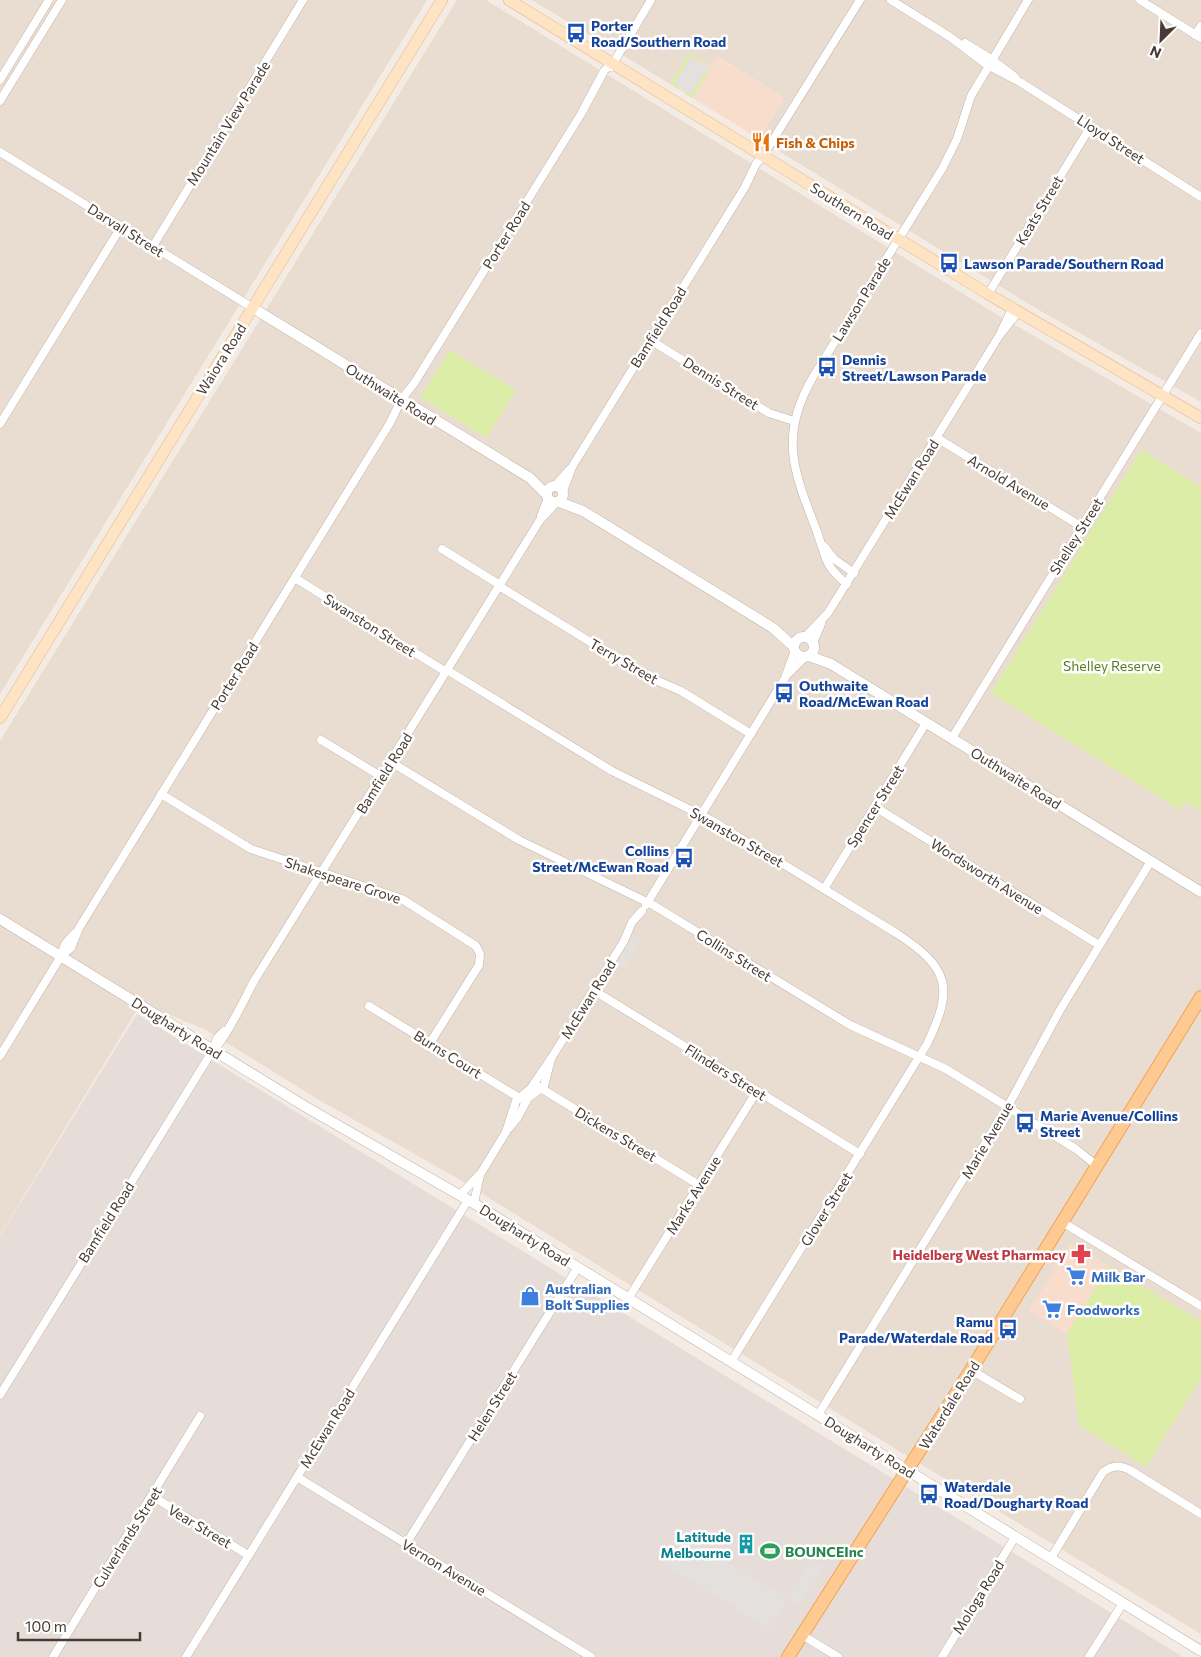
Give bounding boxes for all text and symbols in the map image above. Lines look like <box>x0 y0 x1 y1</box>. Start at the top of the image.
north arrow <box>1136 15 1186 65</box>
place label: Porter Road/Southern Road <box>591 17 726 50</box>
bus stop icon: Porter Road/Southern Road <box>565 22 587 44</box>
text: N <box>1147 42 1164 62</box>
street label: Mountain View Parade <box>183 58 273 188</box>
street label: Lloyd Street <box>1074 111 1148 167</box>
restaurant icon: Fish & Chips <box>750 131 772 153</box>
place label: Fish & Chips <box>776 134 855 151</box>
street label: Keats Street <box>1012 172 1066 248</box>
street label: Southern Road <box>807 179 897 243</box>
street label: Porter Road <box>479 198 533 272</box>
street label: Darvall Street <box>85 200 168 260</box>
bus stop icon: Lawson Parade/Southern Road <box>938 252 960 274</box>
street label: Lawson Parade <box>828 254 894 344</box>
place label: Lawson Parade/Southern Road <box>964 255 1164 272</box>
street label: Bamfield Road <box>626 283 690 371</box>
street label: Waiora Road <box>192 320 250 398</box>
place label: Dennis Street/Lawson Parade <box>842 351 986 384</box>
street label: Dennis Street <box>680 353 762 413</box>
bus stop icon: Dennis Street/Lawson Parade <box>816 356 838 378</box>
street label: Outhwaite Road <box>343 359 439 429</box>
street label: McEwan Road <box>880 436 942 522</box>
street label: Arnold Avenue <box>965 451 1053 513</box>
street label: Shelley Street <box>1046 494 1107 578</box>
street label: Swanston Street <box>321 590 419 660</box>
street label: Terry Street <box>587 635 661 687</box>
street label: Porter Road <box>207 639 261 713</box>
park label: Shelley Reserve <box>1063 657 1161 674</box>
place label: Outhwaite Road/McEwan Road <box>799 677 929 710</box>
bus stop icon: Outhwaite Road/McEwan Road <box>773 682 795 704</box>
street label: Bamfield Road <box>352 729 416 817</box>
street label: Outhwaite Road <box>968 743 1064 813</box>
street label: Spencer Street <box>843 761 907 850</box>
street label: Swanston Street <box>687 803 787 871</box>
street label: Wordsworth Avenue <box>928 835 1046 917</box>
place label: Collins Street/McEwan Road <box>532 842 669 875</box>
bus stop icon: Collins Street/McEwan Road <box>673 847 695 869</box>
street label: Shakespeare Grove <box>283 853 403 907</box>
street label: Collins Street <box>693 925 775 985</box>
street label: McEwan Road <box>557 956 619 1042</box>
street label: Dougharty Road <box>129 993 225 1063</box>
street label: Burns Court <box>411 1026 485 1082</box>
street label: Flinders Street <box>682 1040 770 1104</box>
street label: Marie Avenue <box>957 1099 1017 1181</box>
street label: Dickens Street <box>572 1103 660 1165</box>
place label: Marie Avenue/Collins Street <box>1040 1107 1179 1140</box>
bus stop icon: Marie Avenue/Collins Street <box>1014 1112 1036 1134</box>
street label: Marks Avenue <box>662 1153 724 1237</box>
street label: Glover Street <box>797 1169 856 1249</box>
street label: Bamfield Road <box>74 1178 138 1266</box>
street label: Dougharty Road <box>477 1200 573 1270</box>
pharmacy icon: Heidelberg West Pharmacy <box>1070 1243 1092 1265</box>
place label: Heidelberg West Pharmacy <box>893 1246 1066 1263</box>
supermarket icon: Milk Bar <box>1065 1265 1087 1287</box>
place label: Milk Bar <box>1091 1268 1146 1285</box>
place label: Australian Bolt Supplies <box>545 1280 630 1313</box>
shop icon: Australian Bolt Supplies <box>519 1285 541 1307</box>
supermarket icon: Foodworks <box>1041 1298 1063 1320</box>
place label: Foodworks <box>1067 1301 1140 1318</box>
place label: Ramu Parade/Waterdale Road <box>839 1313 993 1346</box>
bus stop icon: Ramu Parade/Waterdale Road <box>997 1318 1019 1340</box>
street label: Waterdale Road <box>915 1358 983 1452</box>
street label: Helen Street <box>464 1368 520 1444</box>
street label: McEwan Road <box>296 1385 358 1471</box>
street label: Dougharty Road <box>822 1412 918 1482</box>
place label: Waterdale Road/Dougharty Road <box>944 1478 1088 1511</box>
street label: Culverlands Street <box>89 1483 165 1591</box>
bus stop icon: Waterdale Road/Dougharty Road <box>918 1483 940 1505</box>
street label: Vear Street <box>165 1500 235 1552</box>
place label: Latitude Melbourne <box>661 1528 731 1561</box>
building icon: Latitude Melbourne <box>735 1533 757 1555</box>
street label: Vernon Avenue <box>399 1535 489 1599</box>
sports icon: BOUNCEInc <box>759 1540 781 1562</box>
place label: BOUNCEInc <box>785 1543 864 1560</box>
street label: Mologa Road <box>949 1557 1007 1637</box>
scale bar <box>18 1610 140 1642</box>
text: 100 m <box>25 1617 67 1635</box>

